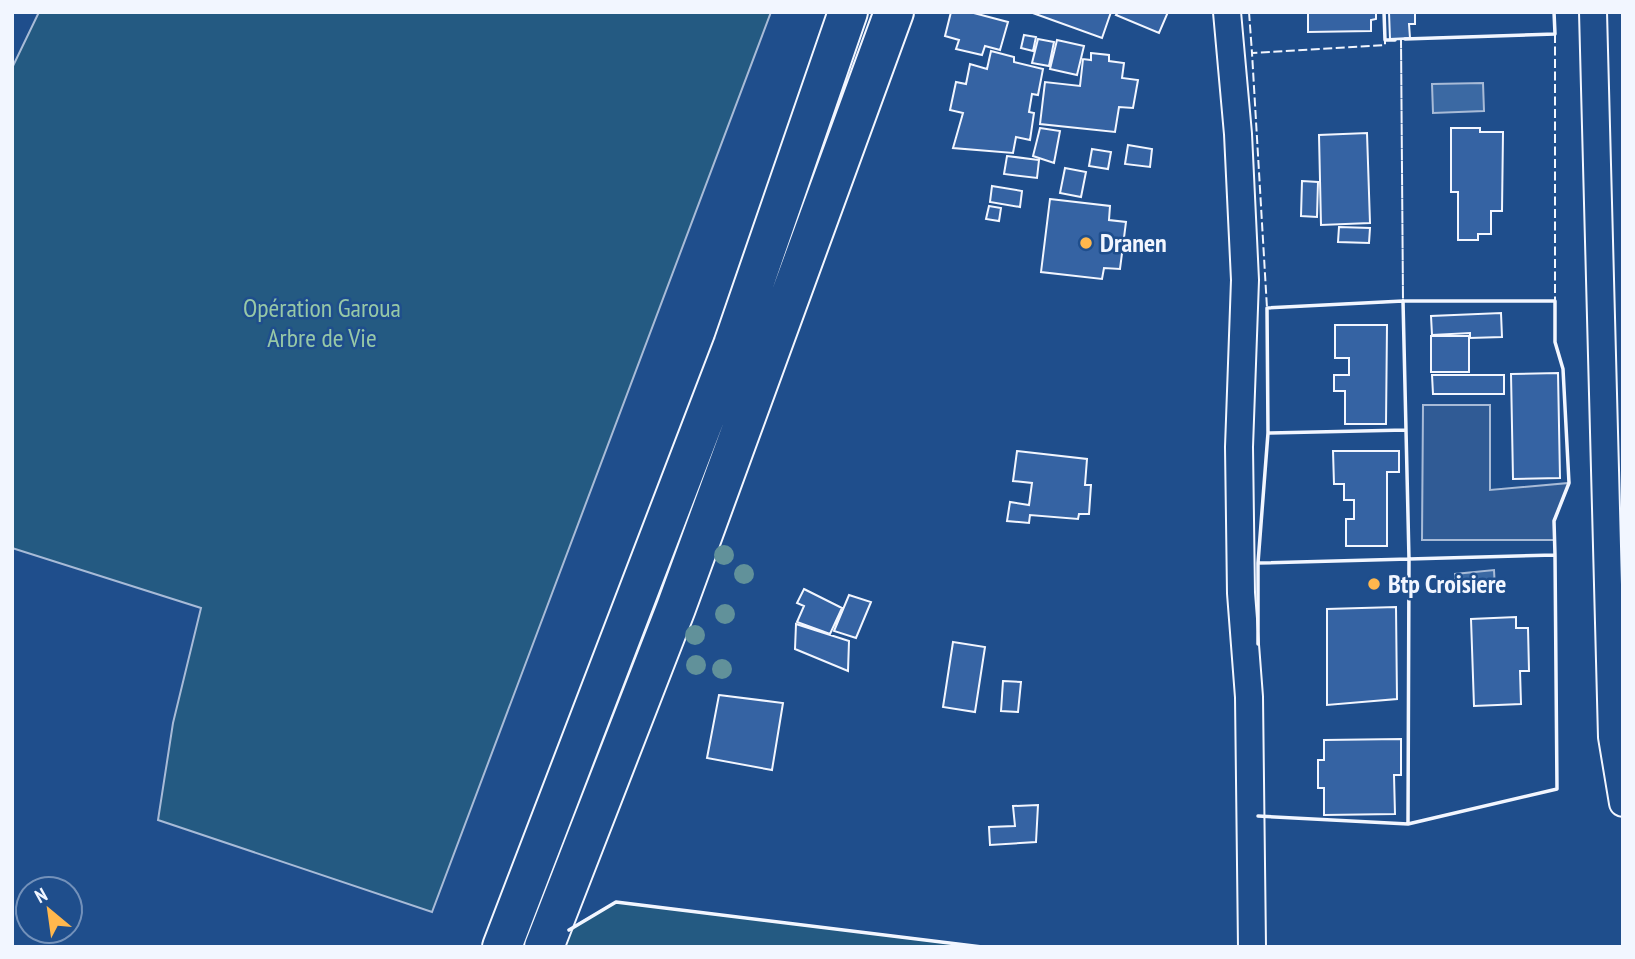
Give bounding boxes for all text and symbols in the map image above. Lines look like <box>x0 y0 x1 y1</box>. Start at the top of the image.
place label: Dranen <box>1100 226 1167 259</box>
marker: Dranen <box>1078 235 1094 251</box>
park label: Opération Garoua Arbre de Vie <box>243 291 401 354</box>
place label: Btp Croisiere <box>1388 567 1506 600</box>
marker: Btp Croisiere <box>1366 576 1382 592</box>
north arrow <box>14 875 84 945</box>
text: N <box>30 882 51 908</box>

